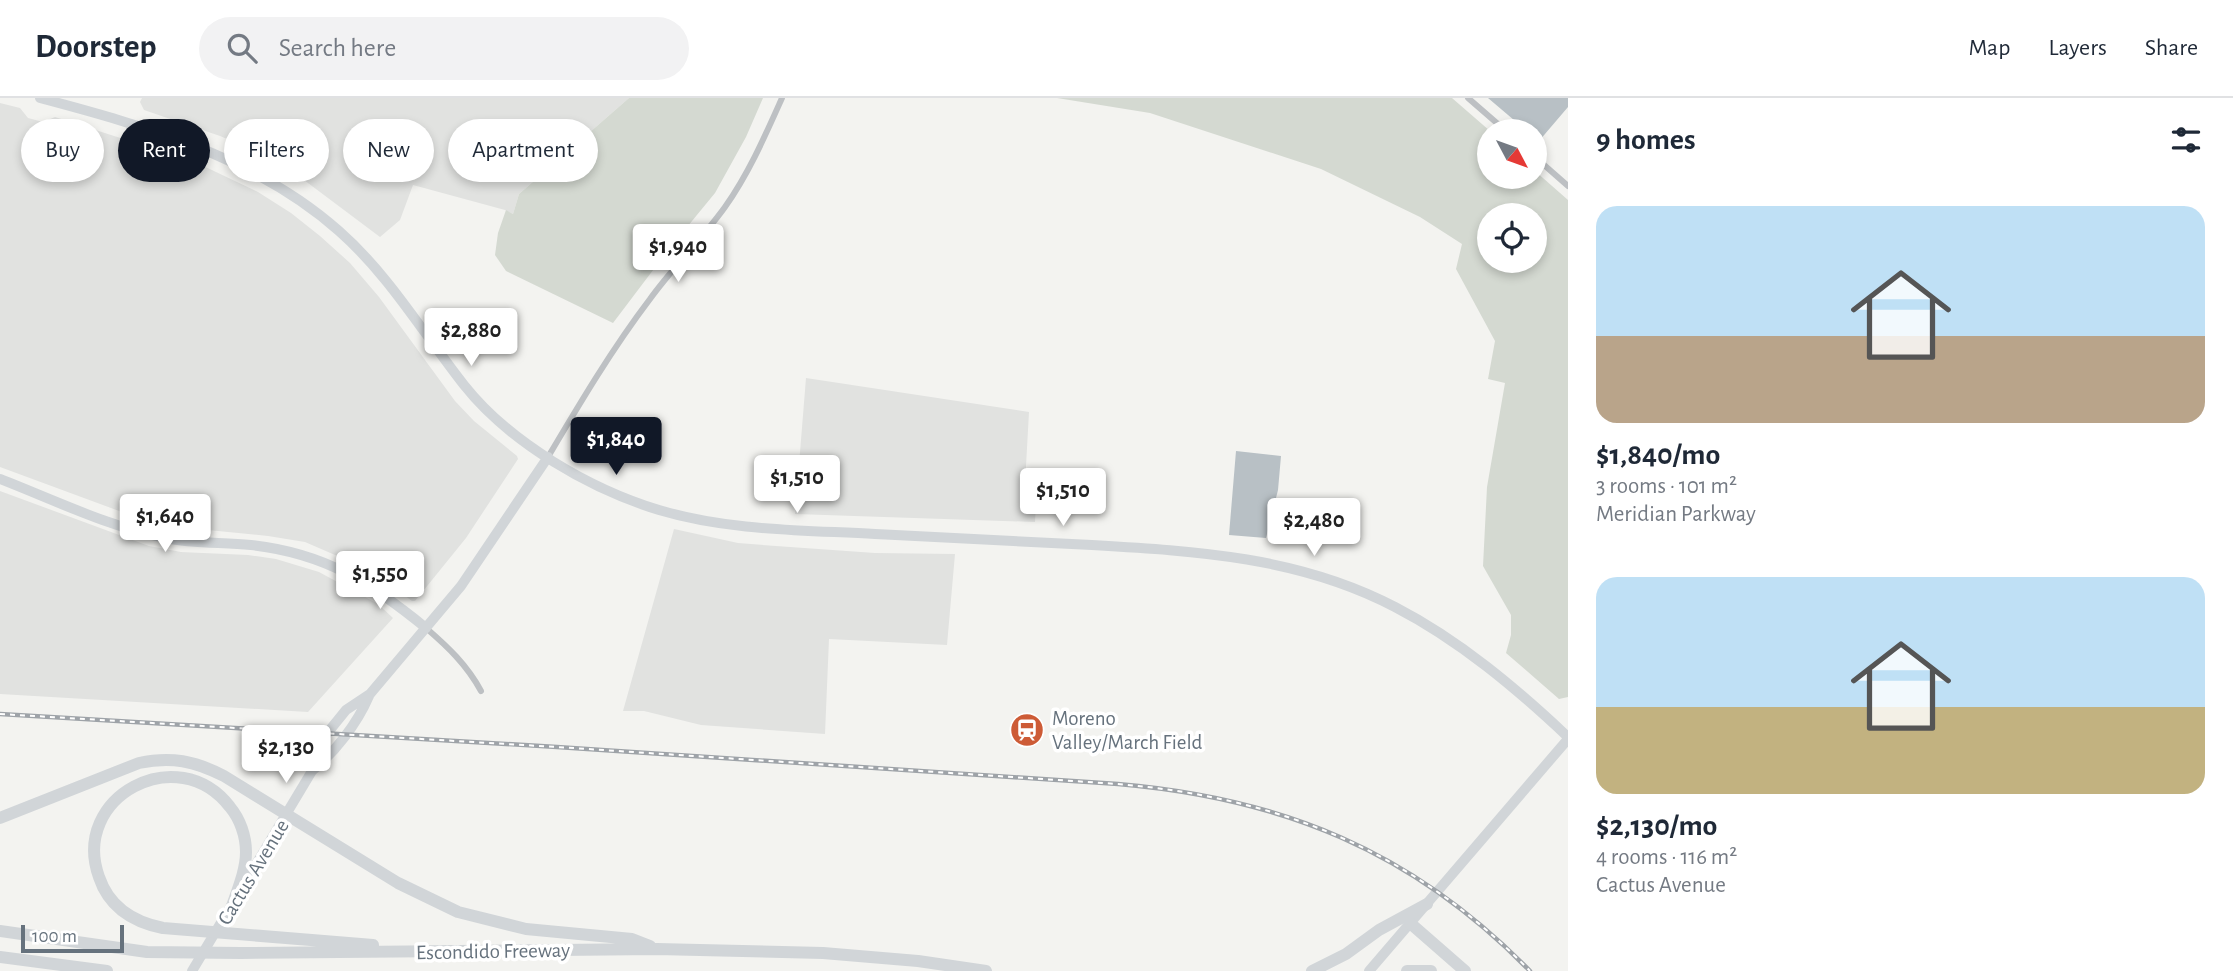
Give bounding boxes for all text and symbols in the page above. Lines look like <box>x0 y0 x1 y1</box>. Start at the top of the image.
search box <box>199 17 689 80</box>
icon: search <box>223 29 261 67</box>
text: Doorstep <box>35 31 157 64</box>
text: Search here <box>279 35 396 61</box>
text: Map <box>1968 36 2010 60</box>
text: Layers <box>2048 36 2107 60</box>
text: Share <box>2145 36 2198 60</box>
chip: Buy <box>21 119 104 182</box>
chip: Rent <box>118 119 210 182</box>
chip: Filters <box>224 119 329 182</box>
chip: New <box>343 119 434 182</box>
chip: Apartment <box>448 119 598 182</box>
north arrow <box>1477 119 1547 189</box>
map controls <box>1477 119 1547 273</box>
icon: filters <box>2167 121 2205 159</box>
text: 9 homes <box>1596 125 1696 155</box>
button: locate <box>1477 203 1547 273</box>
pin: $1,940 <box>621 225 735 284</box>
text: $1,940 <box>649 235 707 258</box>
icon: home <box>1838 252 1964 378</box>
pin: $2,880 <box>414 308 528 368</box>
text: $2,880 <box>440 319 502 342</box>
pin: $1,840 <box>559 418 673 477</box>
text: $1,840 <box>587 428 645 451</box>
text: $1,840/mo <box>1596 440 1720 470</box>
pin: $1,510 <box>740 456 854 515</box>
text: $1,510 <box>770 466 824 489</box>
pin: $1,510 <box>1006 468 1120 528</box>
text: 3 rooms · 101 m² <box>1596 475 1737 498</box>
text: $1,510 <box>1036 479 1090 502</box>
pin: $1,640 <box>108 494 222 554</box>
pin: $2,480 <box>1257 498 1371 558</box>
text: Meridian Parkway <box>1596 503 1756 526</box>
text: $1,640 <box>136 505 194 528</box>
text: $2,480 <box>1283 509 1345 532</box>
pin: $1,550 <box>323 552 437 611</box>
text: $1,550 <box>352 562 408 585</box>
icon: home <box>1838 623 1964 749</box>
place label: Moreno Valley/March Field <box>1052 708 1203 753</box>
station icon: Moreno Valley/March Field <box>1008 711 1046 749</box>
pin: $2,130 <box>229 726 343 785</box>
text: $2,130 <box>258 736 314 759</box>
text: $2,130/mo <box>1596 811 1717 841</box>
street label: Cactus Avenue <box>214 816 293 928</box>
text: 4 rooms · 116 m² <box>1596 846 1737 869</box>
text: Cactus Avenue <box>1596 874 1726 897</box>
scale bar <box>21 922 124 954</box>
text: 100 m <box>32 927 77 946</box>
street label: Escondido Freeway <box>416 940 570 963</box>

